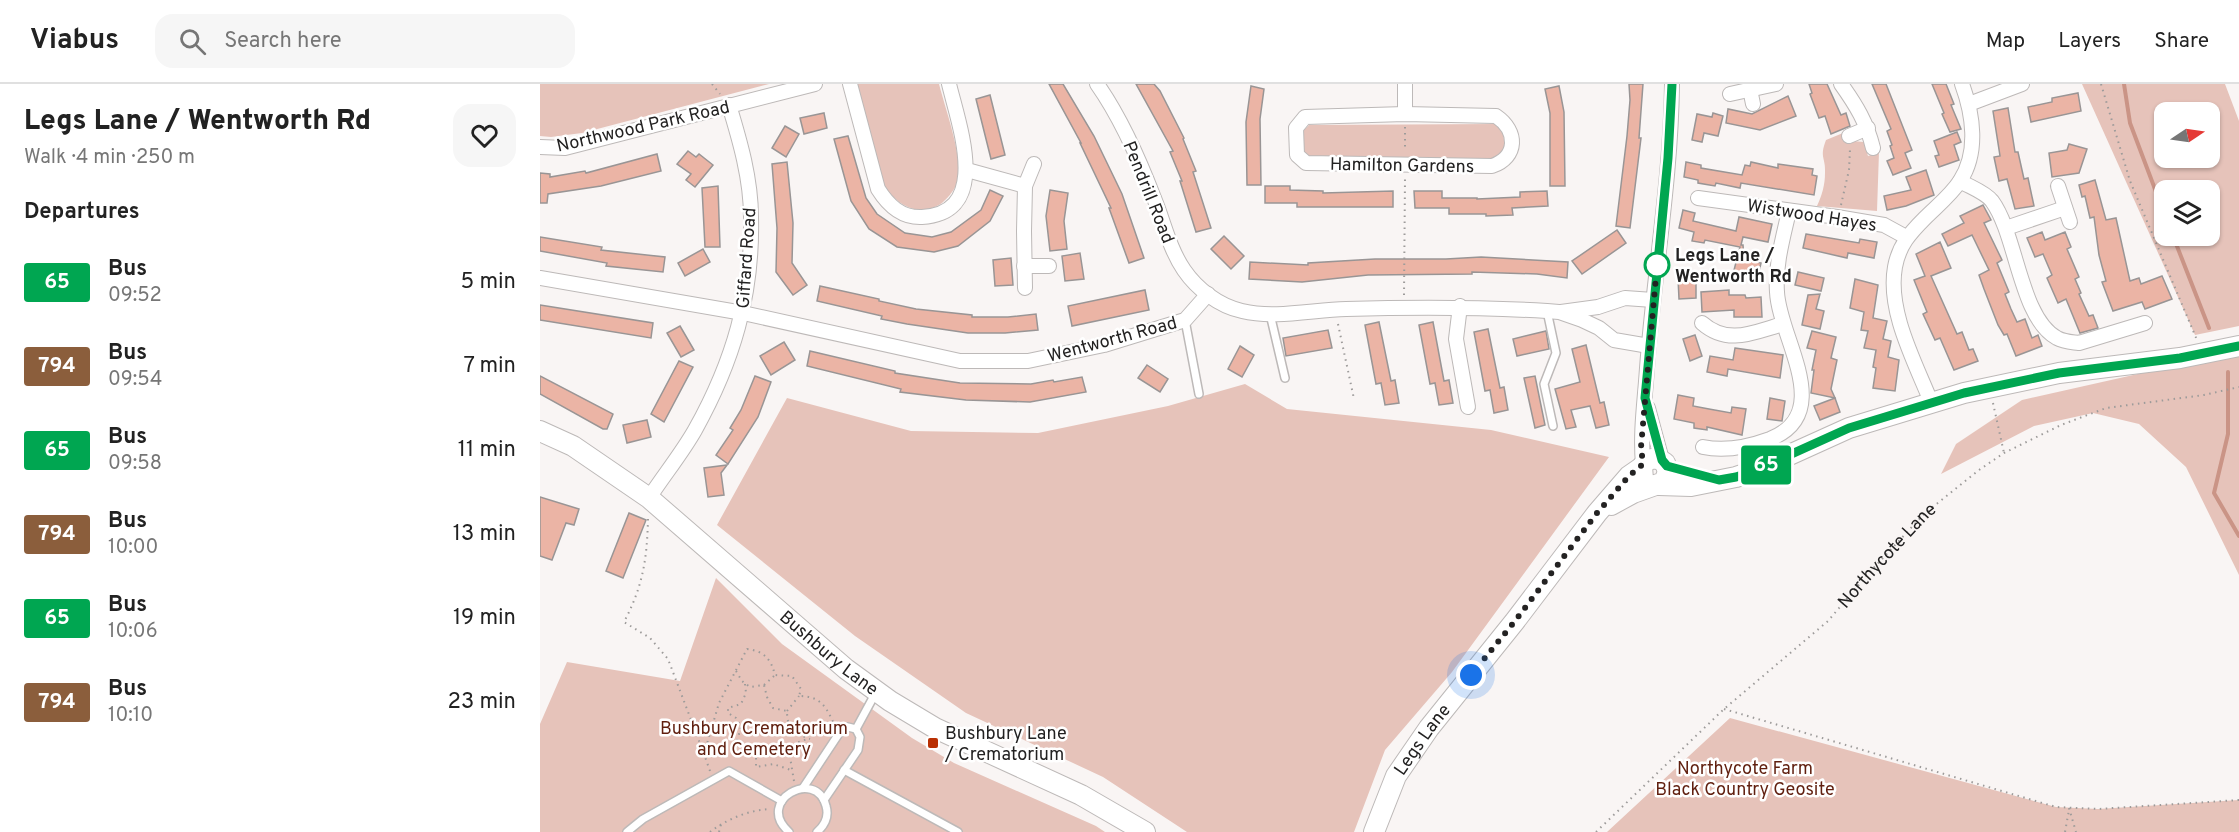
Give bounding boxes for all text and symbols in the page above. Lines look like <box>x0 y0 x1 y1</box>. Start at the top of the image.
search box <box>155 14 575 68</box>
text: Viabus <box>30 23 119 59</box>
icon: search <box>176 25 209 58</box>
text: Search here <box>224 28 342 55</box>
text: Map <box>1986 28 2025 55</box>
text: Layers <box>2058 28 2121 55</box>
text: Share <box>2154 28 2209 55</box>
street label: Northwood Park Road <box>554 96 732 159</box>
north arrow <box>2154 102 2220 168</box>
map controls <box>2154 102 2220 246</box>
text: Legs Lane / Wentworth Rd <box>24 104 371 140</box>
button: heart <box>453 104 516 167</box>
street label: Pendrill Road <box>1117 138 1179 247</box>
text: Walk · 4 min · 250 m <box>24 145 195 171</box>
street label: Hamilton Gardens <box>1330 154 1474 179</box>
button: layers <box>2154 180 2220 246</box>
street label: Wistwood Hayes <box>1745 195 1878 238</box>
text: Departures <box>24 199 140 226</box>
street label: Giffard Road <box>732 207 763 309</box>
place label: Legs Lane / Wentworth Rd <box>1675 245 1792 289</box>
marker: Legs Lane / Wentworth Rd <box>1644 252 1670 278</box>
text: Bus <box>108 256 147 283</box>
text: 65 <box>44 269 70 296</box>
text: 5 min <box>461 269 516 296</box>
text: 09:52 <box>108 283 162 309</box>
street label: Wentworth Road <box>1045 312 1180 369</box>
text: Bus <box>108 340 147 367</box>
text: 794 <box>38 353 76 380</box>
text: 7 min <box>464 353 516 380</box>
text: 09:54 <box>108 367 163 393</box>
text: Bus <box>108 424 147 451</box>
text: 65 <box>44 437 70 464</box>
text: 11 min <box>458 437 516 464</box>
line badge: 65 <box>1739 446 1793 484</box>
text: 09:58 <box>108 451 162 477</box>
text: 65 <box>1753 452 1779 479</box>
street label: Northycote Lane <box>1834 499 1942 614</box>
text: Bus <box>108 508 147 535</box>
text: 794 <box>38 521 76 548</box>
text: 13 min <box>453 521 516 548</box>
text: 10:00 <box>108 535 158 561</box>
text: Bus <box>108 592 147 619</box>
text: 65 <box>44 605 70 632</box>
text: 19 min <box>453 605 516 632</box>
street label: Bushbury Lane <box>774 606 882 702</box>
text: 10:06 <box>108 619 158 645</box>
your location <box>1456 660 1486 690</box>
text: Bus <box>108 676 147 703</box>
text: 794 <box>38 689 76 716</box>
text: 23 min <box>448 689 516 716</box>
street label: Legs Lane <box>1390 700 1457 781</box>
text: 10:10 <box>108 703 153 729</box>
park label: Bushbury Crematorium and Cemetery <box>660 718 848 762</box>
place label: Bushbury Lane / Crematorium <box>944 723 1067 767</box>
marker: Bushbury Lane / Crematorium <box>926 736 940 750</box>
park label: Northycote Farm Black Country Geosite <box>1655 758 1835 802</box>

